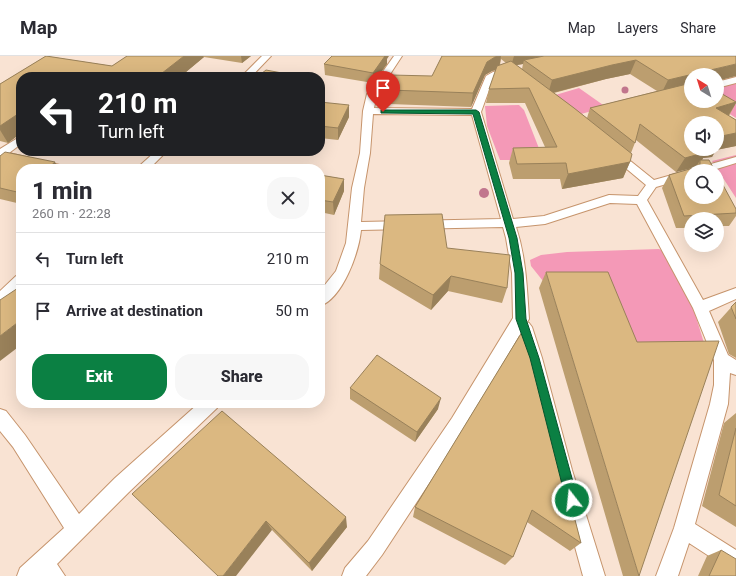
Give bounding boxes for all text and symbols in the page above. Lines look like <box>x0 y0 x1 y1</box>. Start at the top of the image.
text: Map <box>20 16 58 39</box>
text: Map <box>568 20 595 36</box>
text: Layers <box>617 20 658 36</box>
text: Share <box>680 20 716 36</box>
north arrow <box>684 68 724 108</box>
map controls <box>684 68 724 252</box>
pin <box>366 71 400 112</box>
icon: arrive <box>372 77 394 99</box>
text: 210 m <box>98 87 177 120</box>
icon: left <box>32 88 84 140</box>
button: sound <box>684 116 724 156</box>
text: Turn left <box>98 121 164 142</box>
button: search <box>684 164 724 204</box>
text: 1 min <box>32 177 93 205</box>
button: close <box>267 177 309 219</box>
text: 260 m · 22:28 <box>32 206 111 221</box>
button: layers <box>684 212 724 252</box>
icon: left <box>32 248 54 270</box>
text: Turn left <box>66 250 123 268</box>
text: 210 m <box>267 250 309 268</box>
icon: arrive <box>32 300 54 322</box>
text: Arrive at destination <box>66 302 203 320</box>
text: 50 m <box>275 302 309 320</box>
button: Exit <box>32 354 167 400</box>
button: Share <box>175 354 309 400</box>
position arrow <box>551 479 593 521</box>

